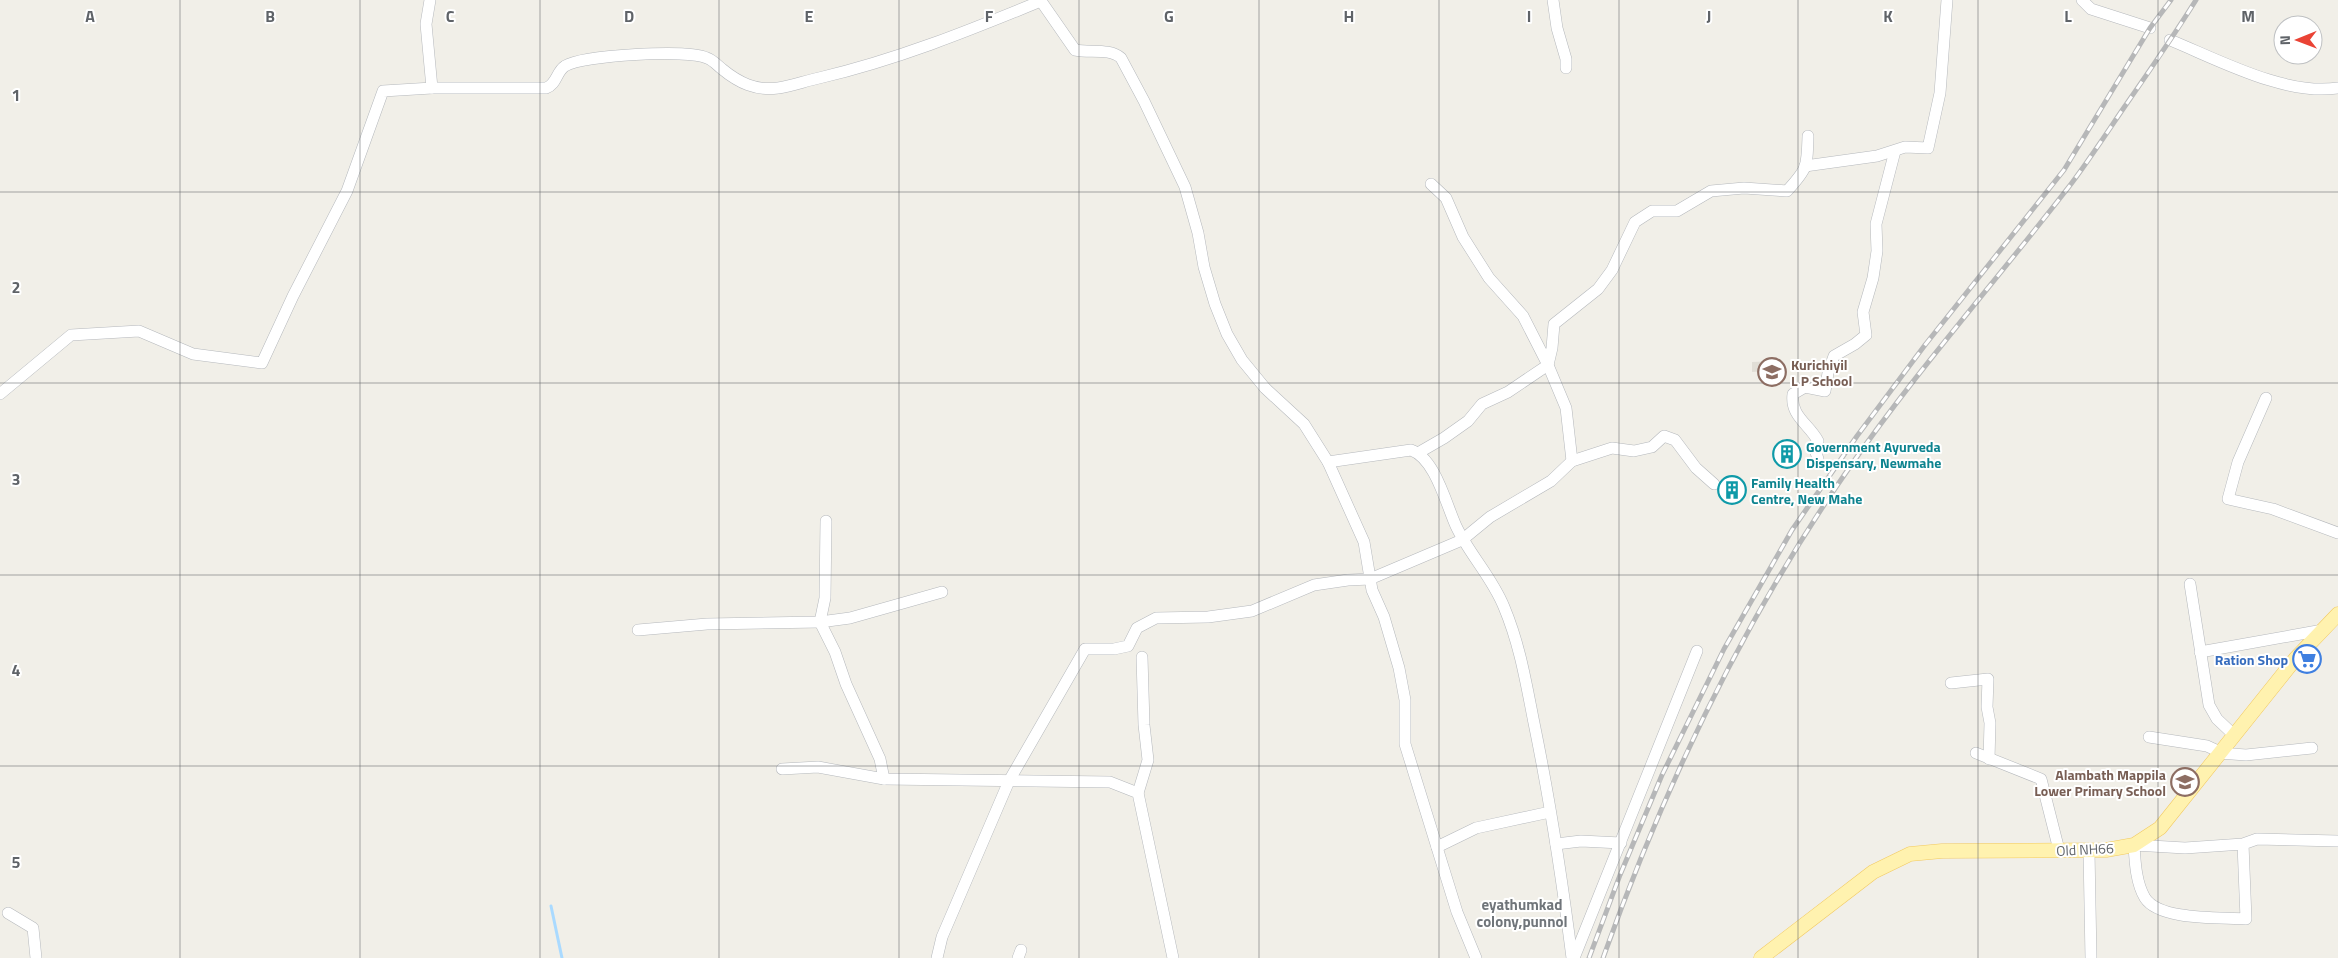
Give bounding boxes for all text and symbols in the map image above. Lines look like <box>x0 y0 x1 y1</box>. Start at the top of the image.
text: A <box>85 4 95 28</box>
text: B <box>265 4 275 28</box>
text: C <box>446 4 455 28</box>
text: D <box>624 4 634 28</box>
text: E <box>805 4 814 28</box>
text: F <box>985 4 994 28</box>
text: G <box>1164 4 1174 28</box>
text: H <box>1344 4 1354 28</box>
text: I <box>1527 4 1531 28</box>
text: J <box>1707 4 1711 28</box>
text: K <box>1883 4 1893 28</box>
text: L <box>2064 4 2072 28</box>
text: M <box>2241 4 2255 28</box>
north arrow <box>2273 15 2323 65</box>
text: N <box>2274 35 2295 45</box>
text: 1 <box>12 83 20 107</box>
text: 2 <box>12 275 20 299</box>
place label: Kurichiyil L P School <box>1791 354 1852 391</box>
school or university icon: Kurichiyil L P School <box>1757 357 1787 387</box>
place label: Government Ayurveda Dispensary, Newmahe <box>1806 436 1941 473</box>
building icon: Government Ayurveda Dispensary, Newmahe <box>1772 439 1802 469</box>
text: 3 <box>12 467 20 491</box>
place label: Family Health Centre, New Mahe <box>1751 472 1862 509</box>
building icon: Family Health Centre, New Mahe <box>1717 475 1747 505</box>
supermarket icon: Ration Shop <box>2292 644 2322 674</box>
place label: Ration Shop <box>2215 649 2288 670</box>
text: 4 <box>12 658 21 682</box>
place label: Alambath Mappila Lower Primary School <box>2034 764 2166 801</box>
school or university icon: Alambath Mappila Lower Primary School <box>2170 767 2200 797</box>
street label: Old NH66 <box>2056 837 2114 861</box>
text: 5 <box>12 850 21 874</box>
district label: eyathumkad colony,punnol <box>1477 893 1568 933</box>

